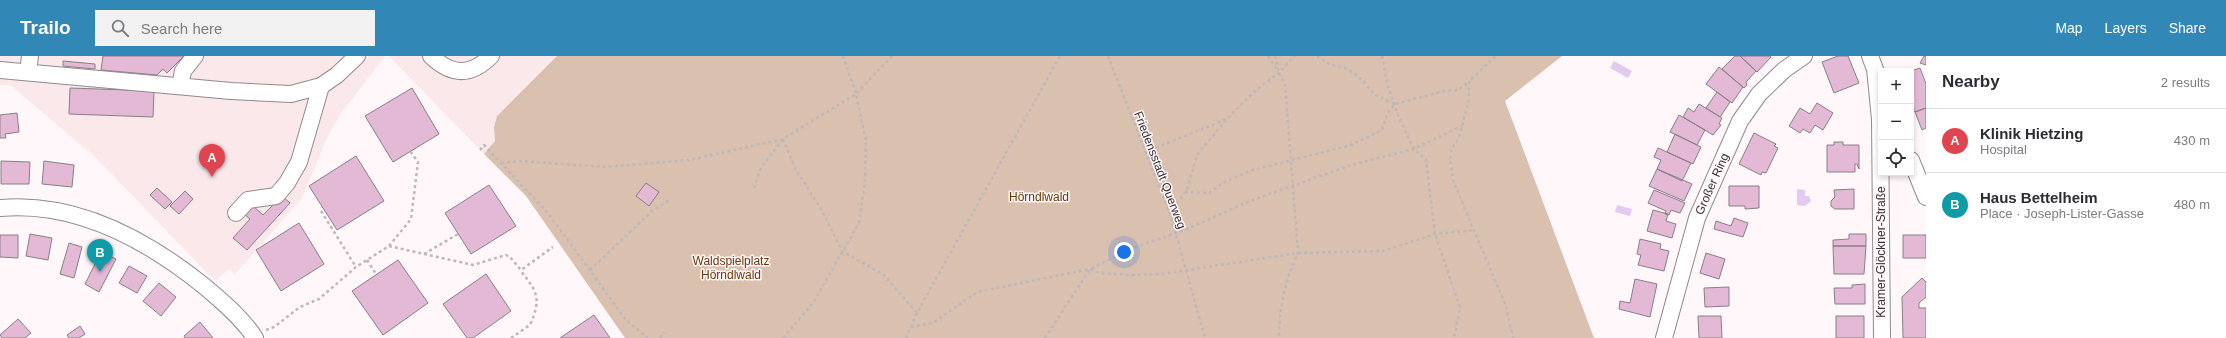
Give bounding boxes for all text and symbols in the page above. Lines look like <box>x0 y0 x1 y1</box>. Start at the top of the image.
search box <box>95 10 375 46</box>
text: Trailo <box>20 17 71 38</box>
icon: search <box>109 17 131 39</box>
text: Search here <box>141 20 222 37</box>
text: Map <box>2055 20 2083 36</box>
text: Layers <box>2105 20 2147 36</box>
text: Share <box>2169 20 2206 36</box>
map controls <box>1878 68 1914 176</box>
button: + <box>1878 68 1914 104</box>
text: Nearby <box>1942 72 2000 91</box>
text: 2 results <box>2161 75 2210 90</box>
button: − <box>1878 104 1914 140</box>
street label: Friedensstadt Querweg <box>1131 109 1189 231</box>
text: Klinik Hietzing <box>1980 125 2083 142</box>
text: A <box>1950 133 1960 148</box>
text: 430 m <box>2174 133 2210 148</box>
button: locate <box>1878 140 1914 176</box>
text: Hospital <box>1980 142 2027 157</box>
pin: A <box>199 144 225 177</box>
street label: Großer Ring <box>1692 151 1732 217</box>
street label: Kramer-Glöckner-Straße <box>1874 186 1888 318</box>
text: Haus Bettelheim <box>1980 189 2098 206</box>
park label: Hörndlwald <box>1009 190 1069 204</box>
text: B <box>1950 197 1960 212</box>
text: 480 m <box>2174 197 2210 212</box>
text: Place · Joseph-Lister-Gasse <box>1980 206 2144 221</box>
pin: B <box>87 239 113 272</box>
your location <box>1114 242 1134 262</box>
park label: Waldspielplatz Hörndlwald <box>693 254 769 282</box>

